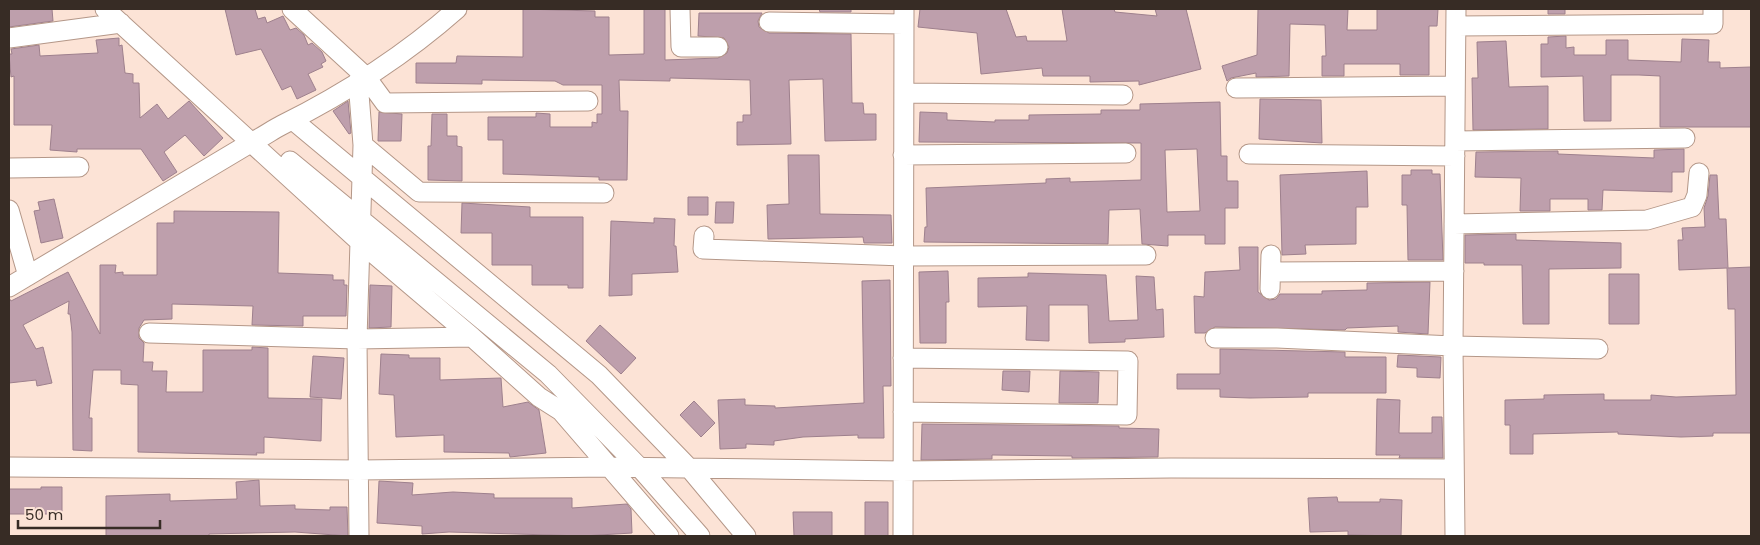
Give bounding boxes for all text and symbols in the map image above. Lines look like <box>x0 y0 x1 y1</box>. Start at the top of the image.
scale bar <box>18 498 160 530</box>
text: 50 m <box>25 504 63 525</box>

